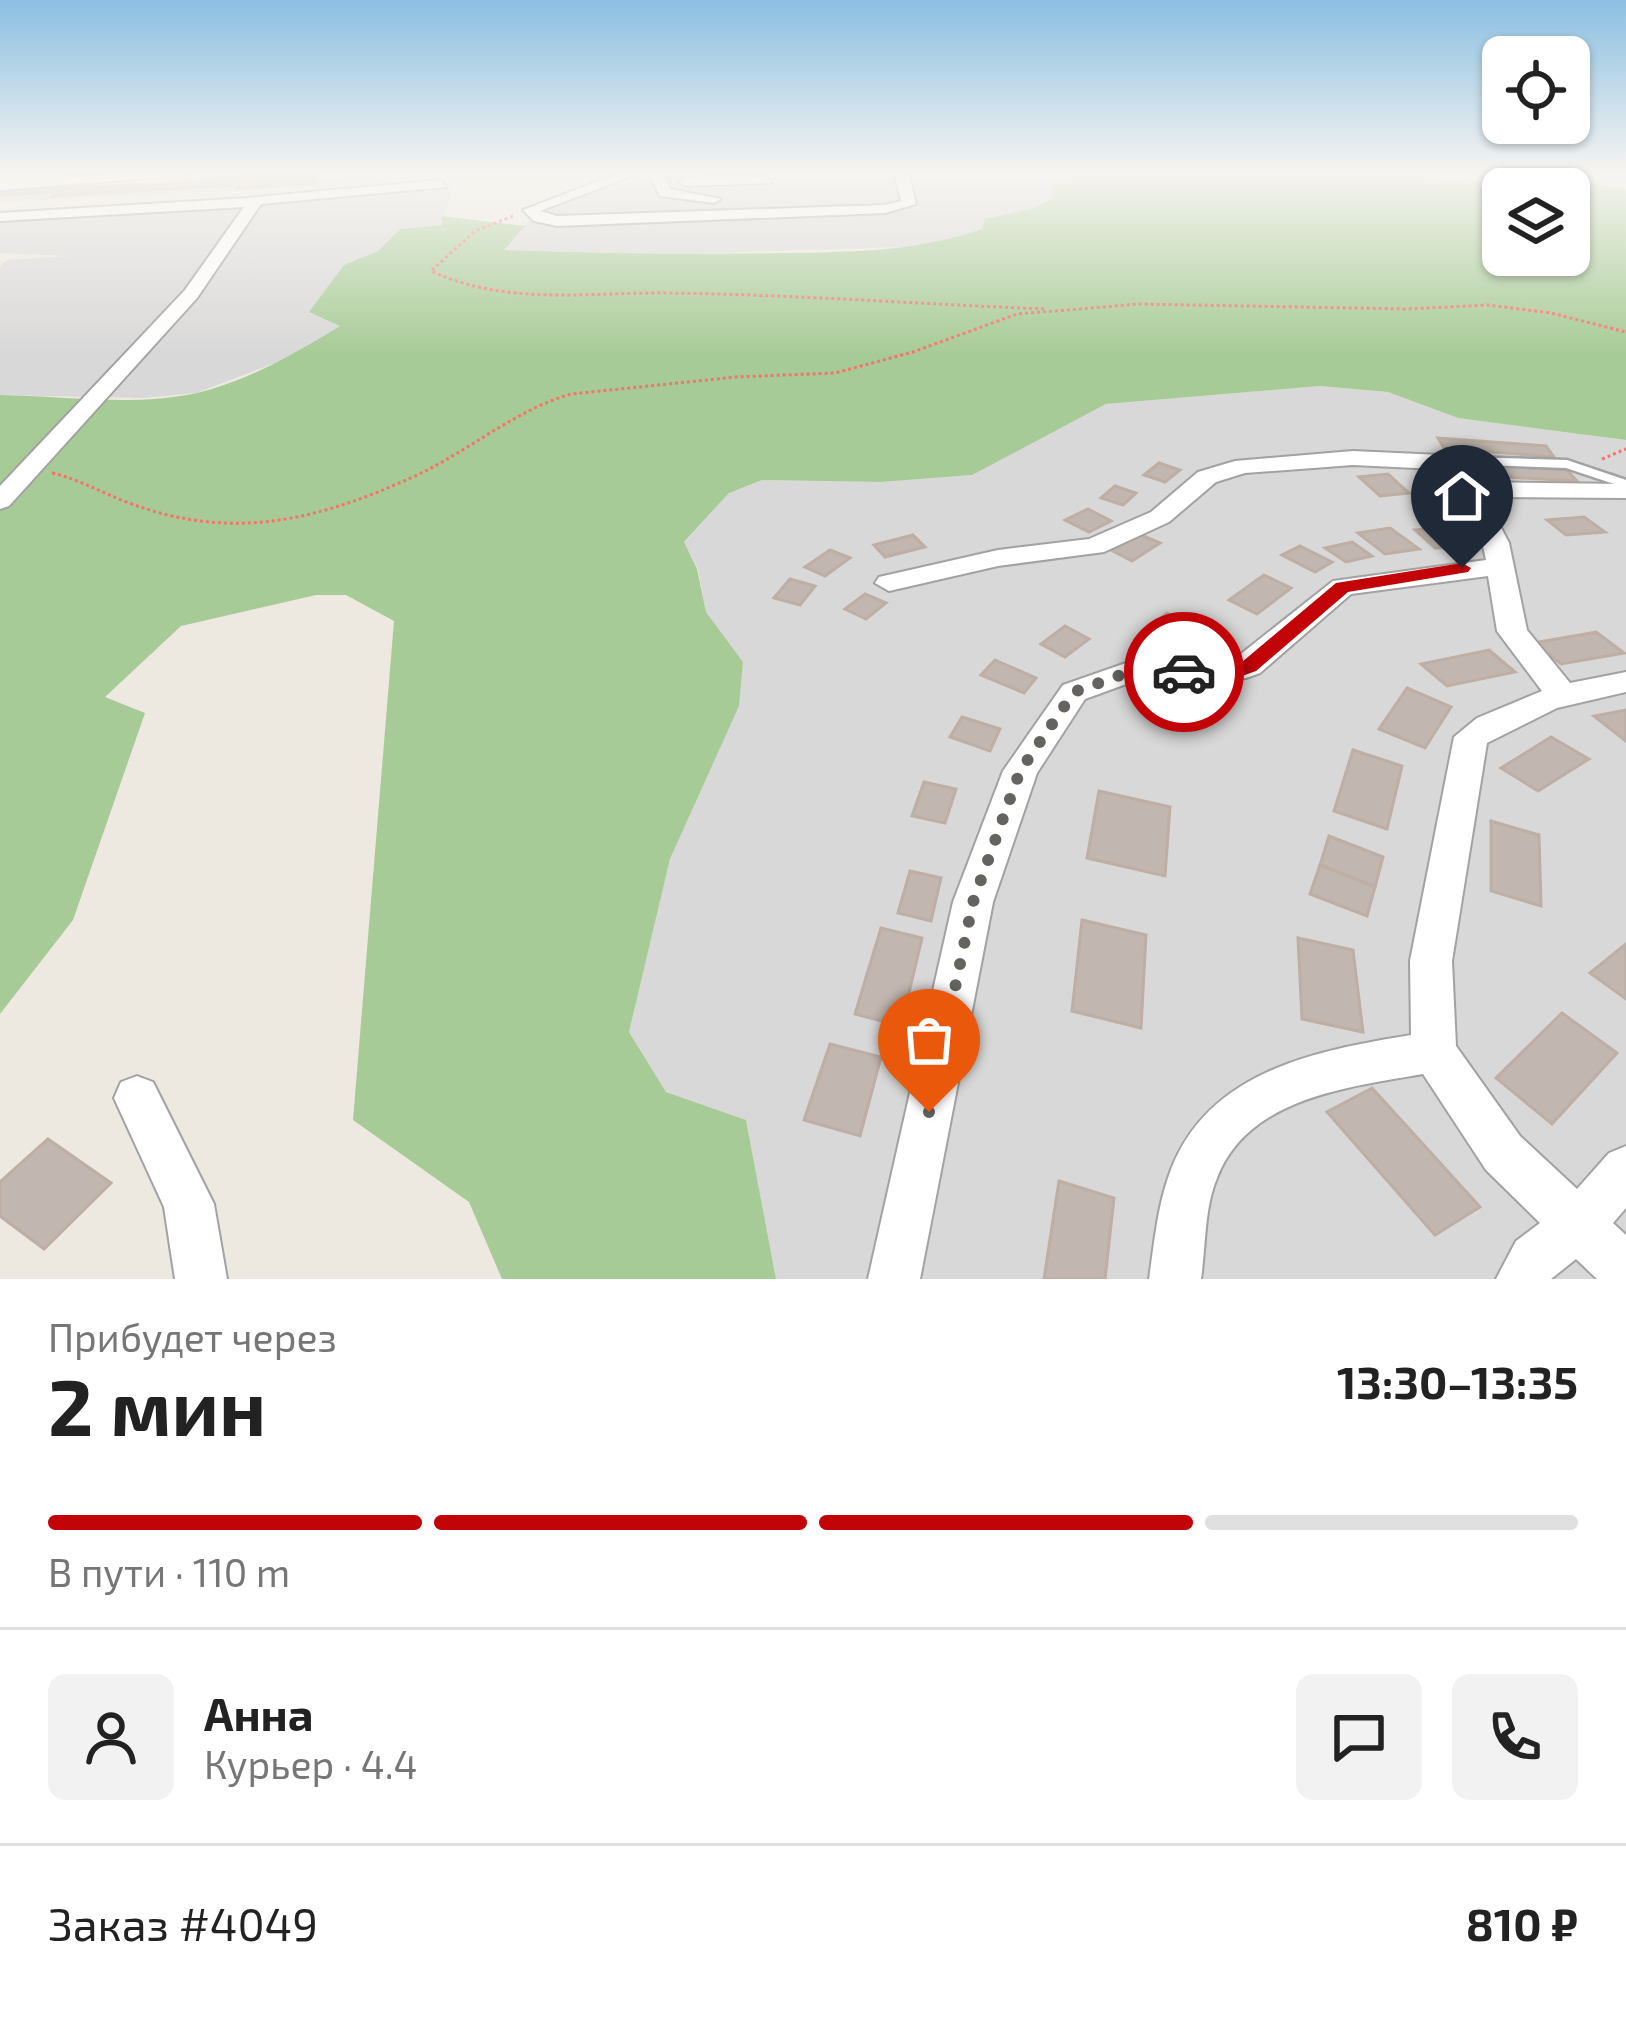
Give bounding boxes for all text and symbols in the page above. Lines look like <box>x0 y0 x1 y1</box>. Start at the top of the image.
map controls <box>1482 36 1590 276</box>
button: locate <box>1482 36 1590 144</box>
button: layers <box>1482 168 1590 276</box>
pin <box>1411 445 1513 568</box>
icon: home <box>1429 463 1495 529</box>
courier <box>1124 612 1244 732</box>
icon: car <box>1151 639 1217 705</box>
pin <box>878 989 980 1112</box>
icon: bag <box>896 1007 962 1073</box>
text: Прибудет через <box>48 1313 337 1360</box>
text: 13:30–13:35 <box>1337 1354 1578 1408</box>
text: 2 мин <box>48 1358 266 1452</box>
text: В пути · 110 m <box>48 1548 290 1595</box>
button: person <box>48 1674 174 1800</box>
button: chat <box>1296 1674 1422 1800</box>
button: phone <box>1452 1674 1578 1800</box>
text: Анна <box>204 1686 314 1740</box>
text: Курьер · 4.4 <box>204 1740 417 1787</box>
text: Заказ #4049 <box>48 1896 318 1950</box>
text: 810 ₽ <box>1466 1896 1578 1950</box>

